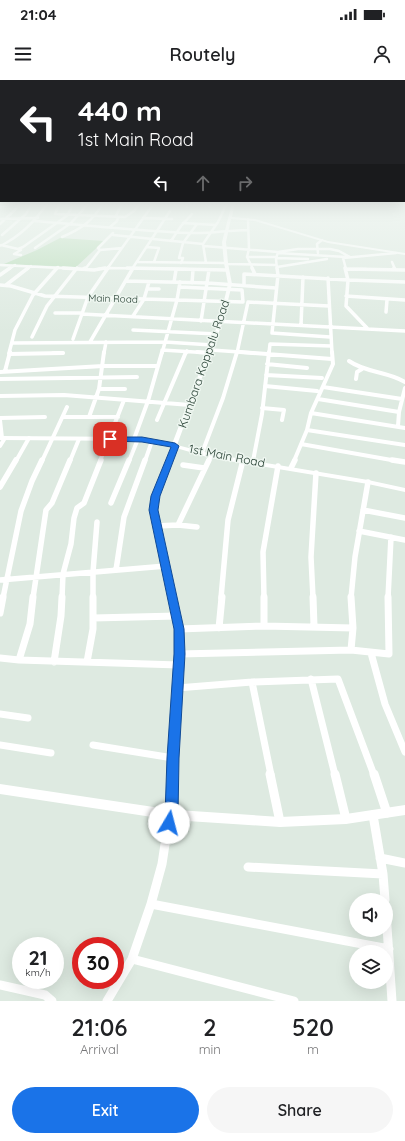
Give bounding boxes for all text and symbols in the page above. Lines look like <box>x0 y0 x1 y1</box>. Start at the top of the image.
text: 21:04 <box>20 5 57 24</box>
icon: menu <box>12 43 34 65</box>
text: Routely <box>170 43 235 66</box>
icon: person <box>371 43 393 65</box>
text: 440 m <box>78 93 162 128</box>
icon: left <box>12 96 64 148</box>
text: 1st Main Road <box>78 128 194 151</box>
icon: left <box>150 172 172 194</box>
icon: ahead <box>192 172 214 194</box>
icon: right <box>234 172 256 194</box>
street label: Main Road <box>88 291 138 306</box>
street label: Kumbara Koppalu Road <box>174 298 233 430</box>
pin <box>93 422 127 456</box>
icon: arrive <box>99 428 121 450</box>
street label: 1st Main Road <box>188 441 266 470</box>
position arrow <box>148 802 190 844</box>
map controls <box>349 893 393 989</box>
button: sound <box>349 893 393 937</box>
speed limit sign: 30 <box>72 937 124 989</box>
text: 21 <box>28 945 48 970</box>
button: layers <box>349 945 393 989</box>
text: km/h <box>25 966 51 979</box>
text: 21:06 <box>71 1012 128 1042</box>
text: 2 <box>203 1012 217 1042</box>
text: 520 <box>292 1012 334 1042</box>
text: Arrival <box>80 1041 119 1057</box>
text: min <box>199 1041 221 1057</box>
text: m <box>307 1041 319 1057</box>
button: Exit <box>12 1087 199 1133</box>
button: Share <box>207 1087 393 1133</box>

